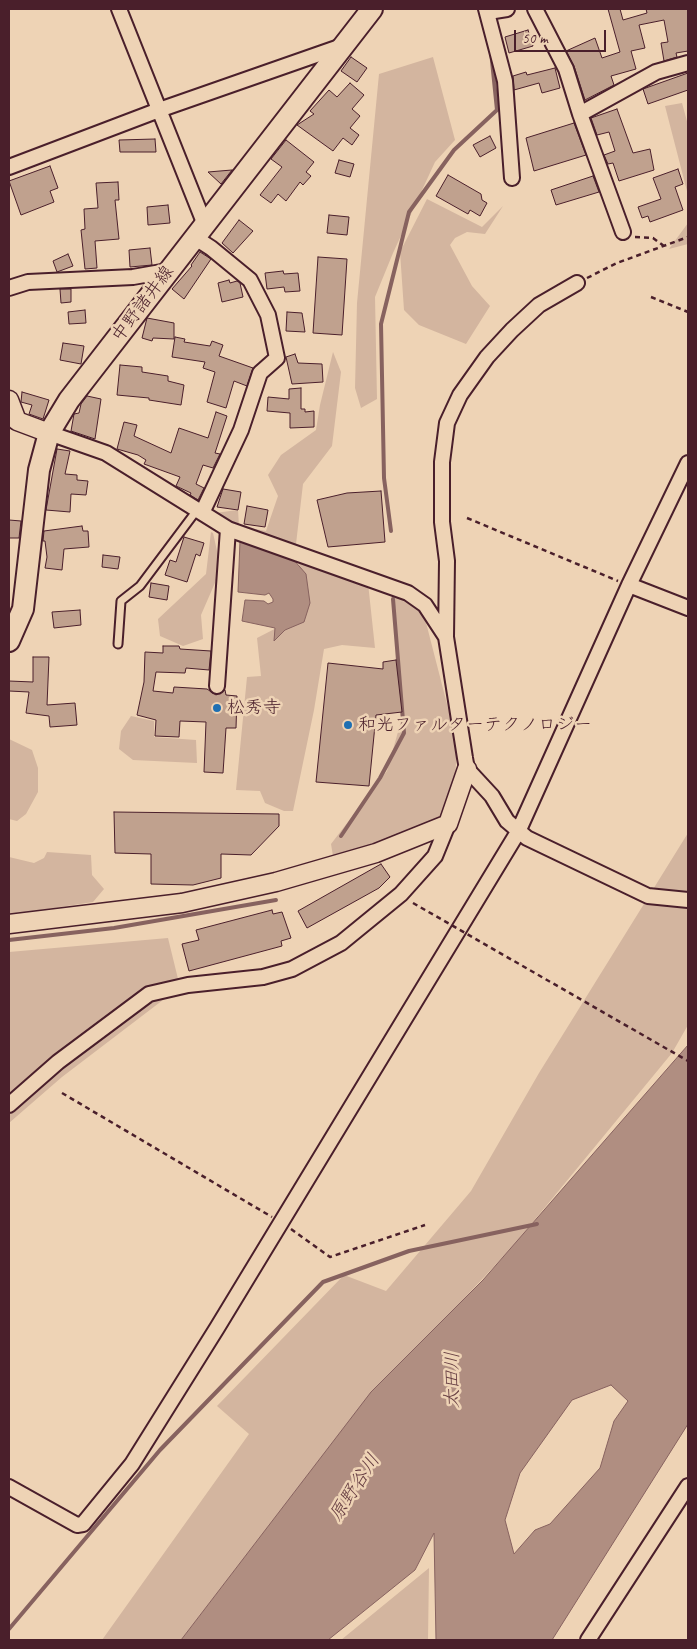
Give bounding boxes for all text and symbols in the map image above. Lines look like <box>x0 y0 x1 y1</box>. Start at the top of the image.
scale bar <box>517 20 610 52</box>
text: 50 m <box>522 29 548 48</box>
street label: 中野諸井線 <box>107 262 179 346</box>
place label: 松秀寺 <box>227 697 281 719</box>
marker: 松秀寺 <box>211 702 223 714</box>
place label: 和光ファルターテクノロジー <box>358 714 592 736</box>
marker: 和光ファルターテクノロジー <box>342 719 354 731</box>
water label: 太田川 <box>442 1352 464 1408</box>
water label: 原野谷川 <box>325 1450 385 1526</box>

